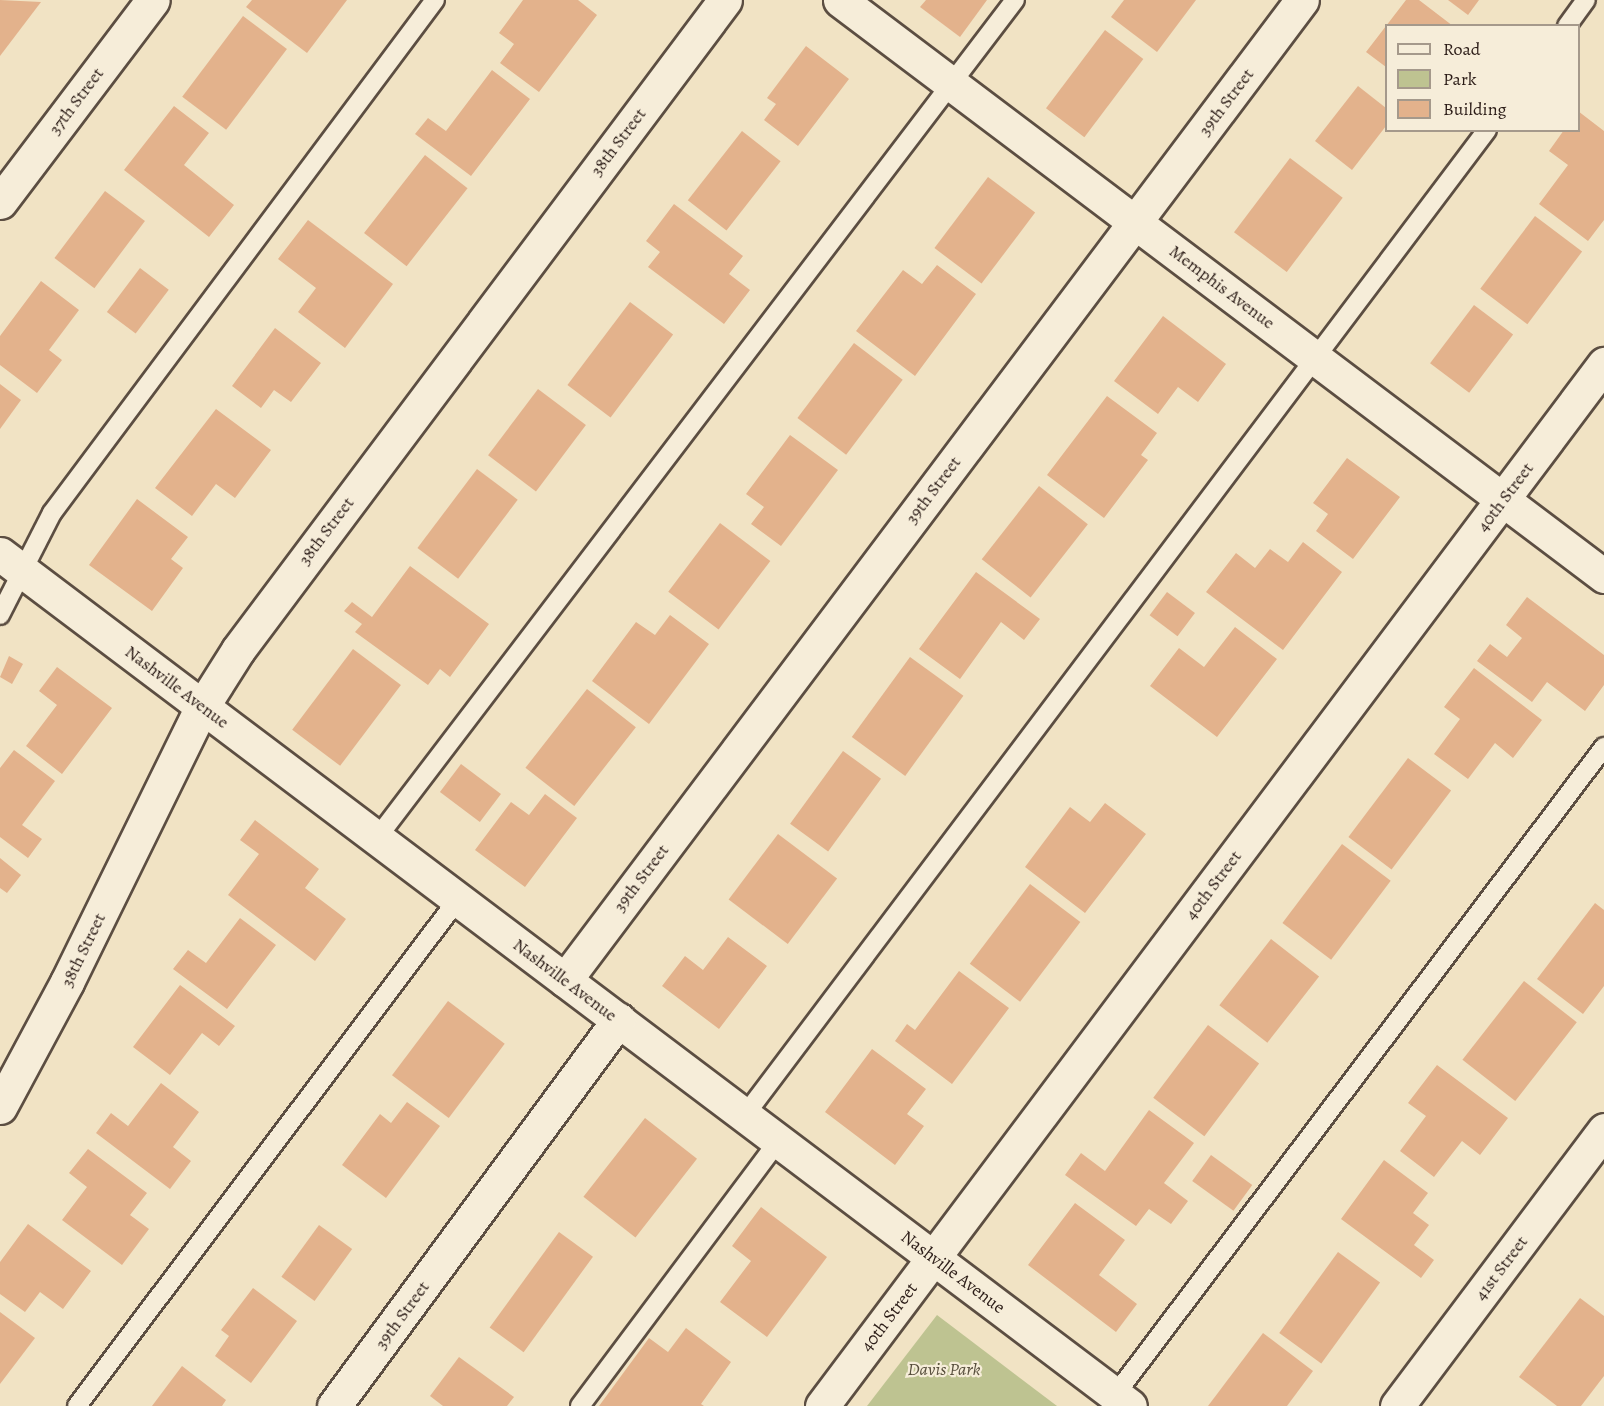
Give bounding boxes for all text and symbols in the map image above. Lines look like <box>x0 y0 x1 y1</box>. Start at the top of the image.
legend <box>1385 24 1580 132</box>
text: Road <box>1443 37 1480 61</box>
street label: 37th Street <box>44 63 108 139</box>
street label: 39th Street <box>1194 64 1258 140</box>
text: Park <box>1443 67 1477 91</box>
text: Building <box>1443 97 1507 121</box>
street label: 38th Street <box>585 104 651 180</box>
street label: Memphis Avenue <box>1165 240 1279 334</box>
street label: 39th Street <box>901 452 965 528</box>
street label: 40th Street <box>1472 458 1538 536</box>
street label: 38th Street <box>293 493 359 569</box>
street label: Nashville Avenue <box>121 641 233 733</box>
street label: 39th Street <box>609 840 673 916</box>
street label: 40th Street <box>1180 846 1246 924</box>
street label: 38th Street <box>56 909 110 991</box>
street label: Nashville Avenue <box>509 934 621 1026</box>
street label: Nashville Avenue <box>897 1226 1009 1318</box>
street label: 41st Street <box>1470 1231 1532 1305</box>
street label: 39th Street <box>370 1277 434 1353</box>
street label: 40th Street <box>856 1278 922 1356</box>
park label: Davis Park <box>907 1358 981 1380</box>

